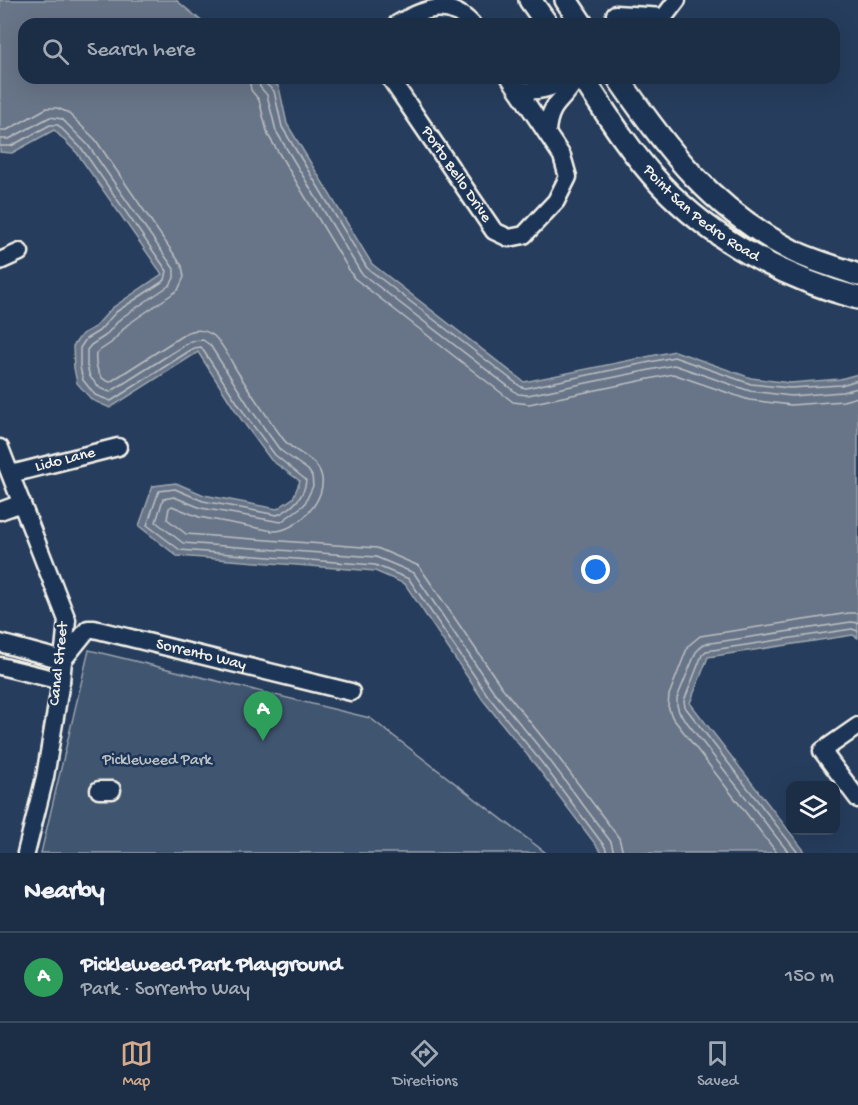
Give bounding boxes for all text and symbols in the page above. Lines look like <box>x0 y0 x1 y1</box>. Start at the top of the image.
search box <box>18 18 840 84</box>
icon: search <box>39 35 72 68</box>
text: Search here <box>87 38 195 64</box>
street label: Porto Bello Drive <box>416 122 496 227</box>
street label: Point San Pedro Road <box>638 161 764 268</box>
street label: Lido Lane <box>33 443 98 477</box>
your location <box>581 555 610 584</box>
street label: Canal Street <box>46 620 74 707</box>
street label: Sorrento Way <box>154 635 248 675</box>
pin: A <box>244 692 282 741</box>
park label: Pickleweed Park <box>101 752 213 771</box>
map controls <box>786 781 840 835</box>
button: layers <box>786 781 840 835</box>
text: Nearby <box>24 877 105 908</box>
text: Pickleweed Park Playground <box>81 953 342 979</box>
text: A <box>38 966 49 989</box>
text: 150 m <box>785 966 834 989</box>
text: Park · Sorrento Way <box>81 979 250 1002</box>
tab: Map <box>120 1037 153 1092</box>
tab: Directions <box>392 1037 458 1092</box>
tab: Saved <box>697 1037 738 1092</box>

